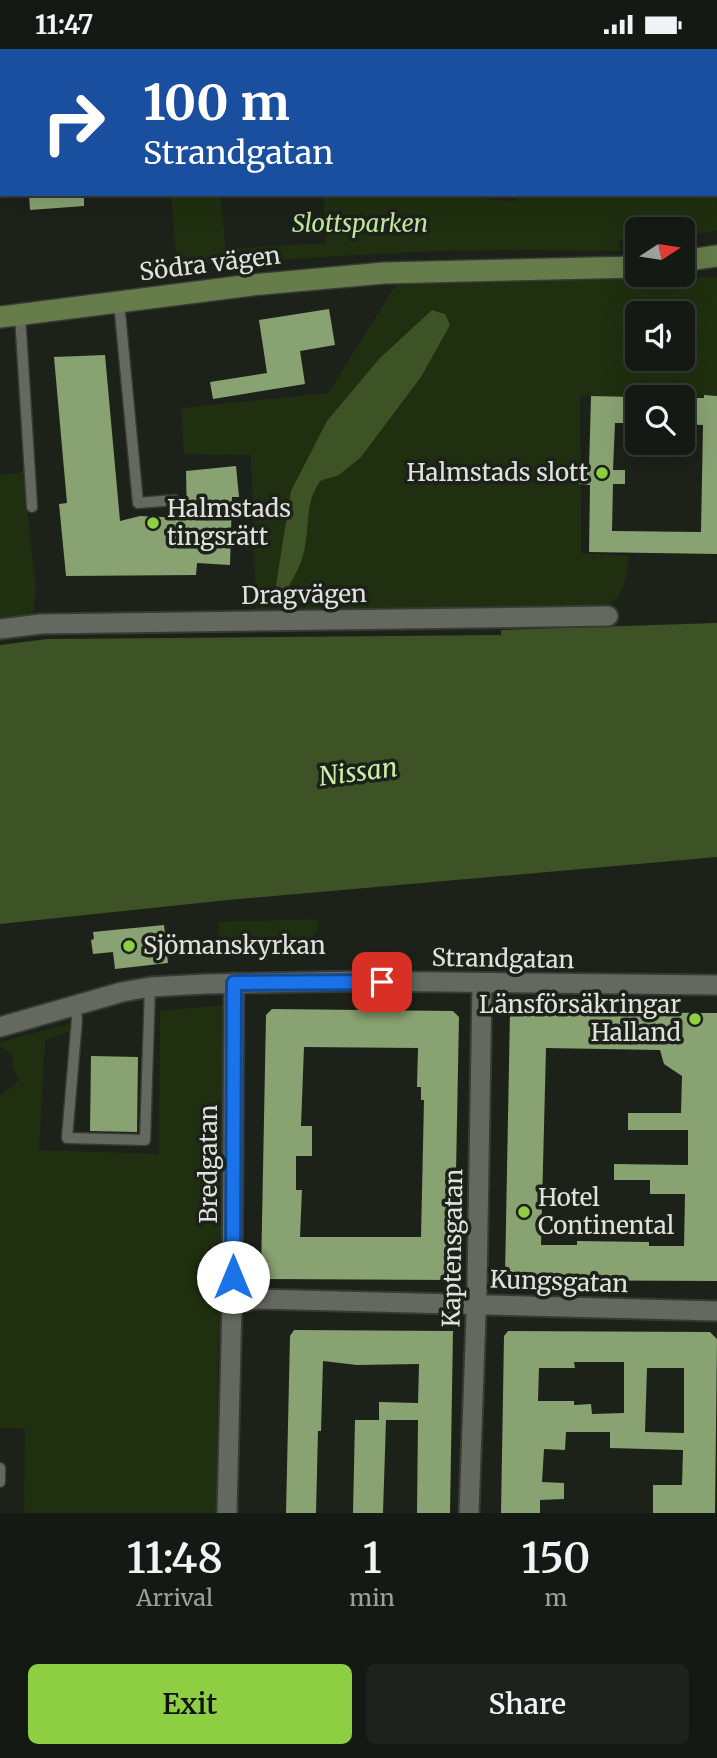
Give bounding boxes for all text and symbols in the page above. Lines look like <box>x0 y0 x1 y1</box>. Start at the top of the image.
text: 11:47 <box>35 8 93 41</box>
text: 100 m <box>143 72 290 133</box>
icon: right <box>28 77 119 168</box>
text: Strandgatan <box>143 133 333 173</box>
park label: Slottsparken <box>292 208 428 239</box>
north arrow <box>625 217 695 287</box>
map controls <box>625 217 695 455</box>
street label: Södra vägen <box>138 239 282 288</box>
button: sound <box>625 301 695 371</box>
button: search <box>625 385 695 455</box>
place label: Halmstads slott <box>407 457 589 488</box>
marker: Halmstads slott <box>594 465 610 481</box>
place label: Halmstads tingsrätt <box>167 493 291 552</box>
marker: Halmstads tingsrätt <box>145 515 161 531</box>
street label: Dragvägen <box>241 578 367 611</box>
water label: Nissan <box>317 750 399 793</box>
place label: Sjömanskyrkan <box>143 930 326 961</box>
marker: Sjömanskyrkan <box>121 938 137 954</box>
street label: Strandgatan <box>431 942 575 975</box>
pin <box>352 952 412 1012</box>
icon: arrive <box>363 963 401 1001</box>
place label: Länsförsäkringar Halland <box>479 989 681 1048</box>
marker: Länsförsäkringar Halland <box>687 1011 703 1027</box>
street label: Bredgatan <box>193 1104 224 1224</box>
street label: Kaptensgatan <box>436 1168 469 1328</box>
place label: Hotel Continental <box>538 1182 674 1241</box>
marker: Hotel Continental <box>516 1204 532 1220</box>
position arrow <box>196 1240 270 1314</box>
street label: Kungsgatan <box>489 1264 629 1299</box>
text: 11:48 <box>126 1532 223 1584</box>
text: 1 <box>362 1532 382 1584</box>
text: 150 <box>521 1532 591 1584</box>
text: Arrival <box>136 1583 213 1612</box>
text: min <box>349 1583 395 1612</box>
text: m <box>544 1583 567 1612</box>
button: Exit <box>28 1664 352 1744</box>
button: Share <box>366 1664 689 1744</box>

